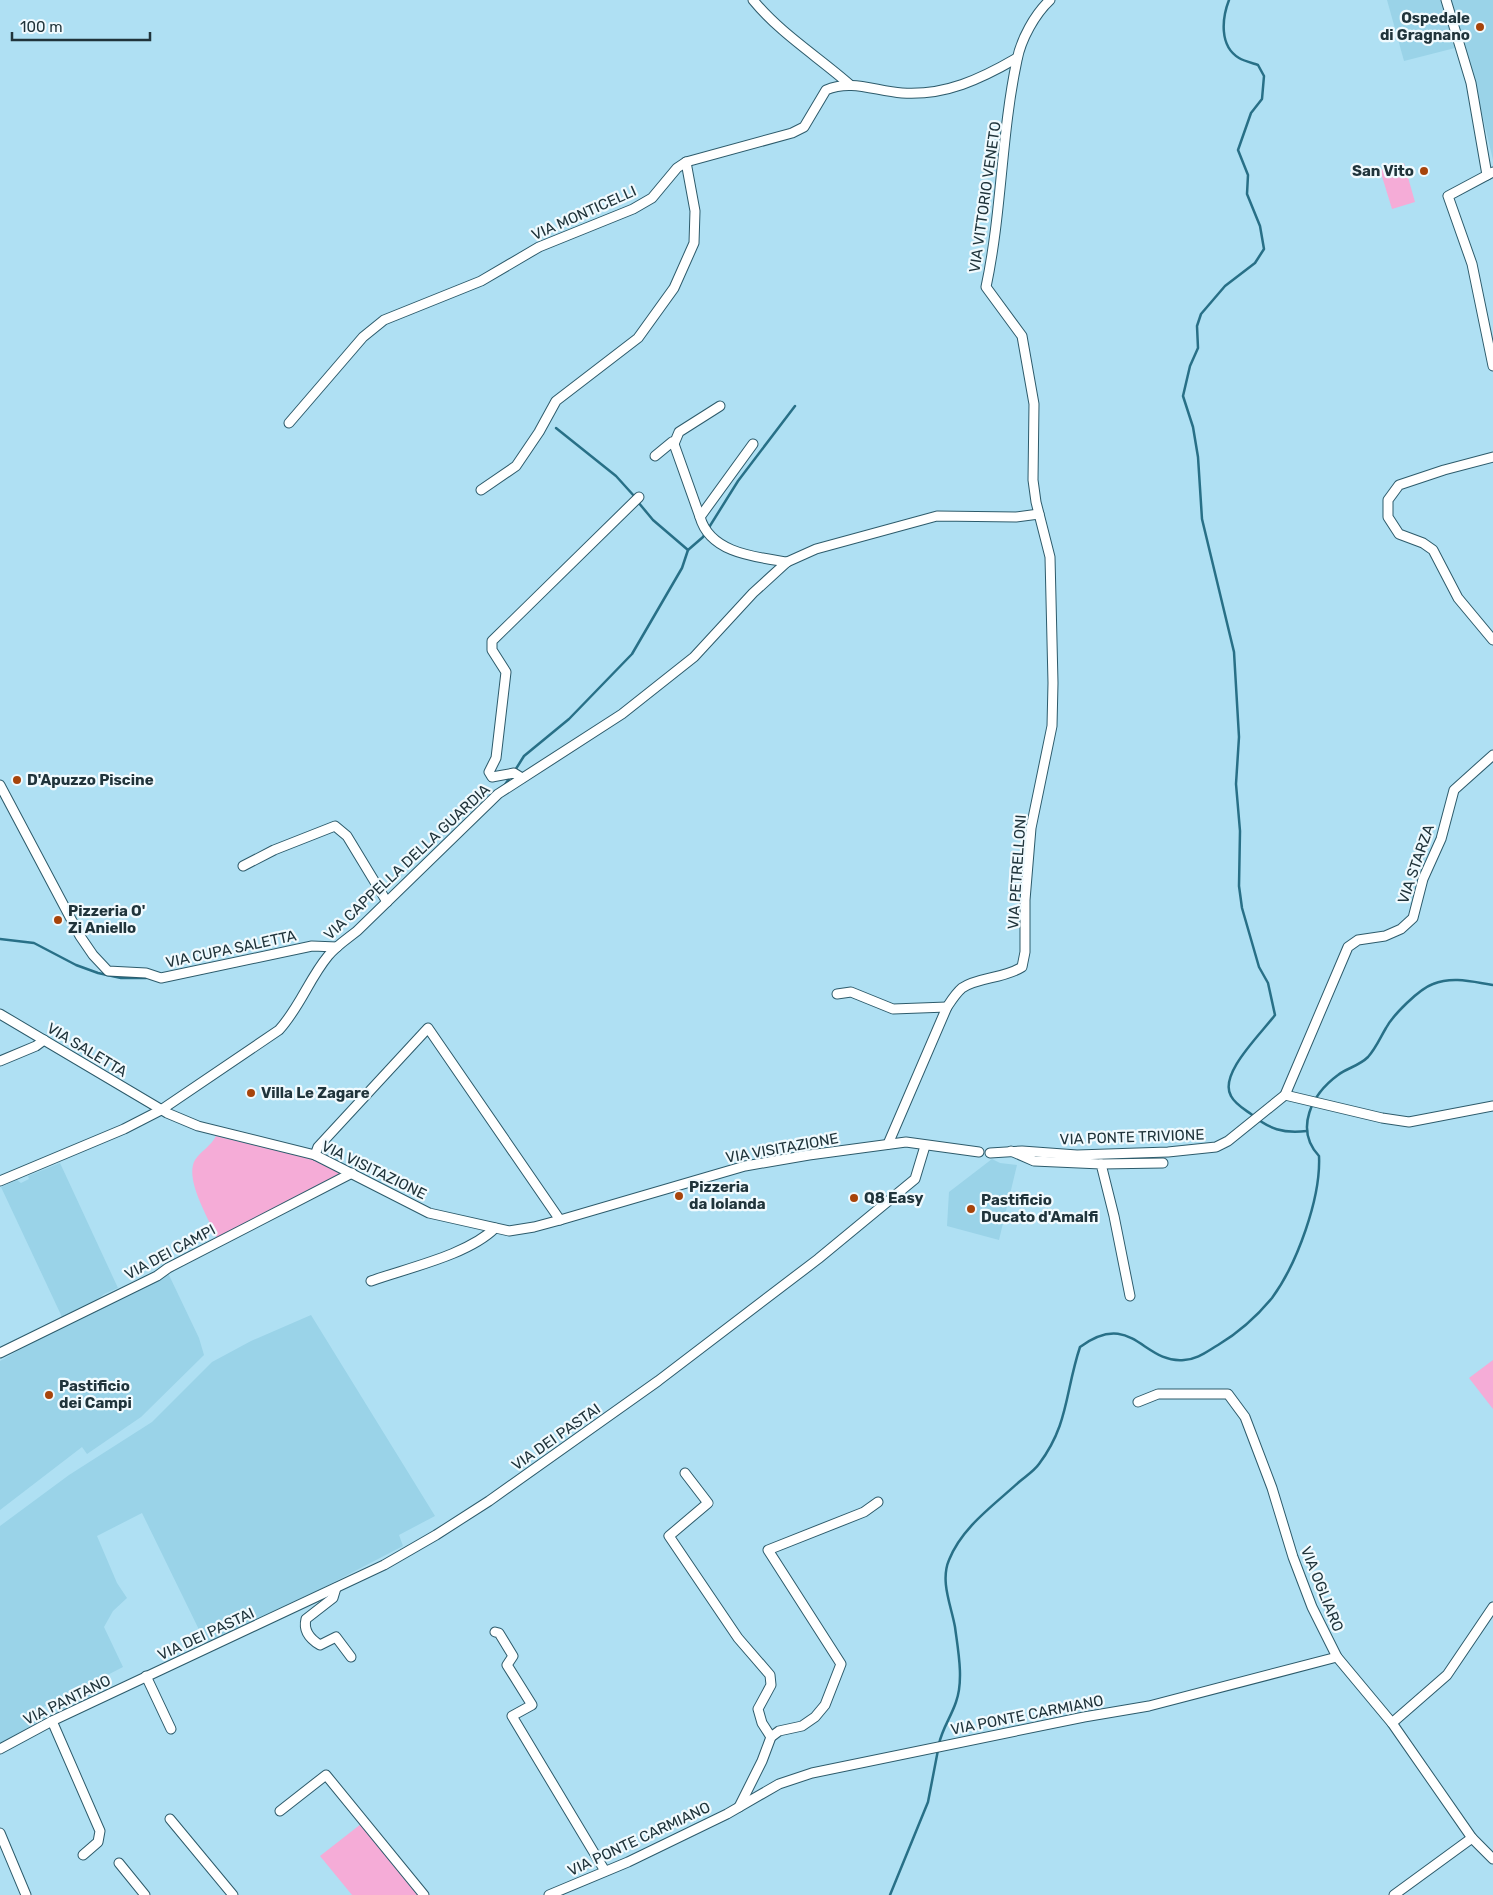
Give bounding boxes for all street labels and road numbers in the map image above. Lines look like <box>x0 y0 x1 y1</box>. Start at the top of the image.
street label: VIA VITTORIO VENETO <box>965 120 1005 274</box>
street label: VIA MONTICELLI <box>529 182 639 244</box>
street label: VIA CAPPELLA DELLA GUARDIA <box>320 780 494 944</box>
street label: VIA PETRELLONI <box>1004 814 1030 930</box>
street label: VIA STARZA <box>1394 822 1438 906</box>
street label: VIA CUPA SALETTA <box>164 926 298 972</box>
street label: VIA SALETTA <box>44 1019 130 1081</box>
street label: VIA PONTE TRIVIONE <box>1059 1125 1205 1149</box>
street label: VIA VISITAZIONE <box>724 1129 840 1167</box>
street label: VIA VISITAZIONE <box>319 1137 429 1203</box>
street label: VIA DEI CAMPI <box>122 1221 218 1283</box>
street label: VIA DEI PASTAI <box>508 1400 604 1474</box>
street label: VIA OGLIARO <box>1297 1544 1347 1634</box>
street label: VIA DEI PASTAI <box>155 1604 257 1664</box>
street label: VIA PANTANO <box>20 1671 114 1729</box>
street label: VIA PONTE CARMIANO <box>949 1691 1105 1739</box>
street label: VIA PONTE CARMIANO <box>565 1798 713 1880</box>

